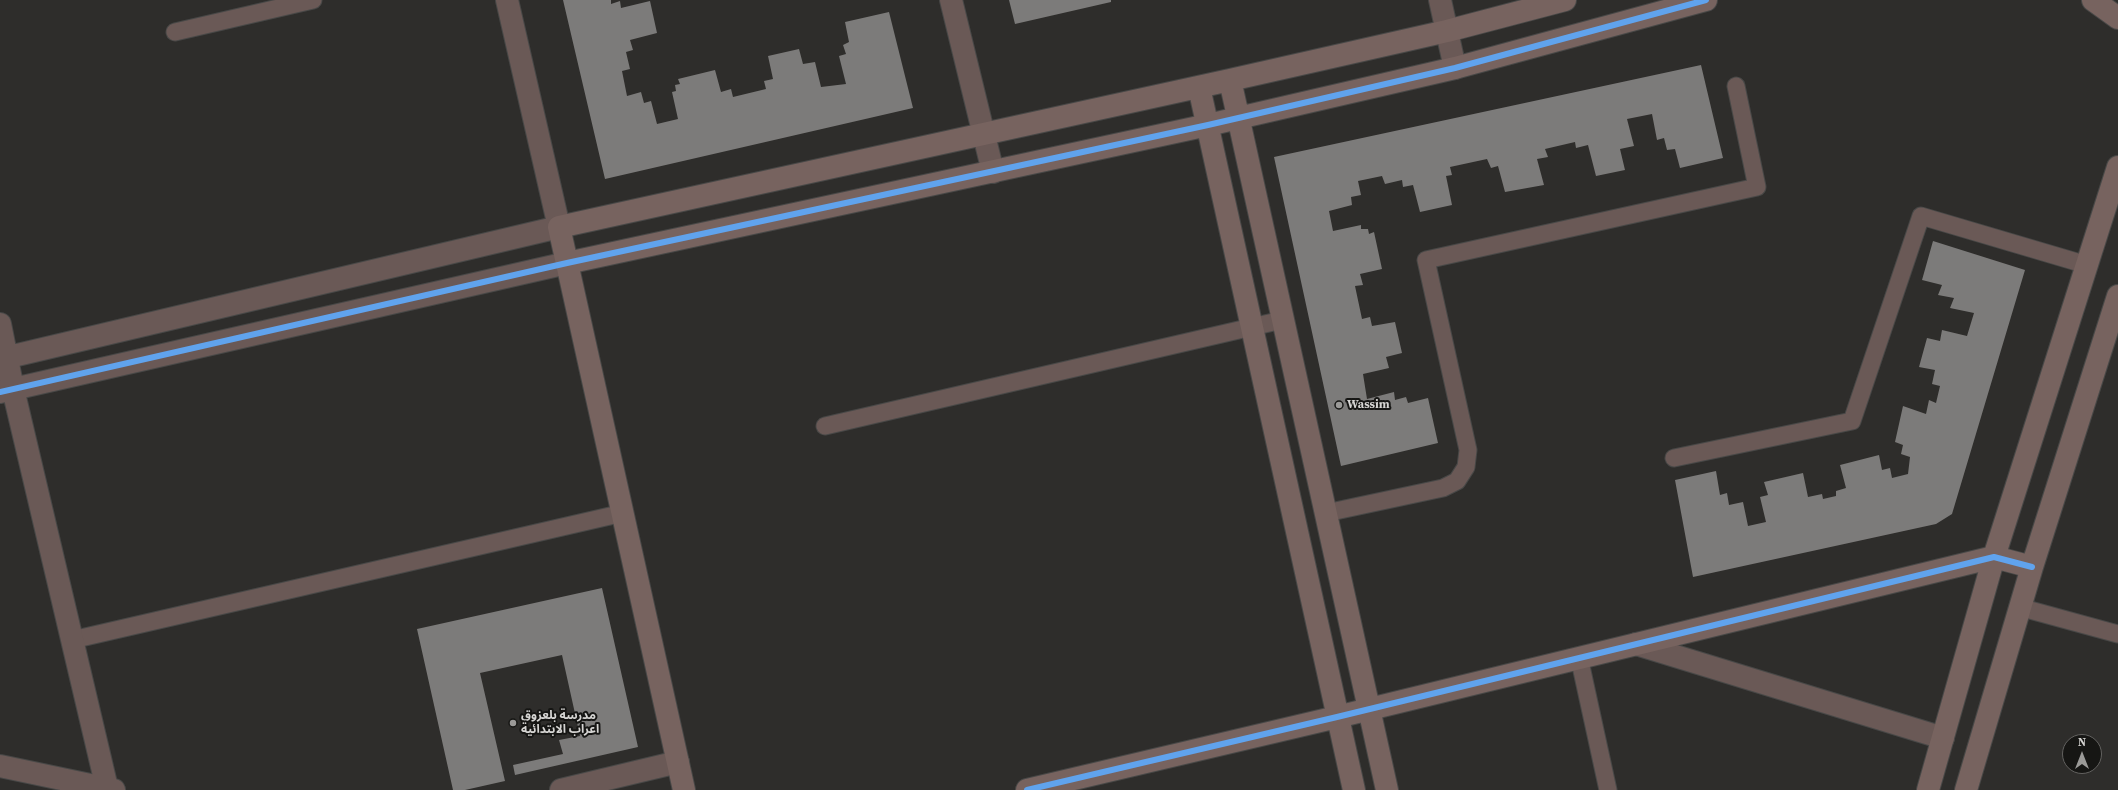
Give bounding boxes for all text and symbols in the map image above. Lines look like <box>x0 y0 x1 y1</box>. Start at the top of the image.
place label: Wassim <box>1347 398 1390 412</box>
marker: Wassim <box>1334 400 1344 410</box>
place label: مدرسة بلعزوق اعراب الابتدائية <box>521 709 599 737</box>
marker: مدرسة بلعزوق اعراب الابتدائية <box>508 718 518 728</box>
north arrow <box>2062 734 2102 774</box>
text: N <box>2078 735 2086 750</box>

